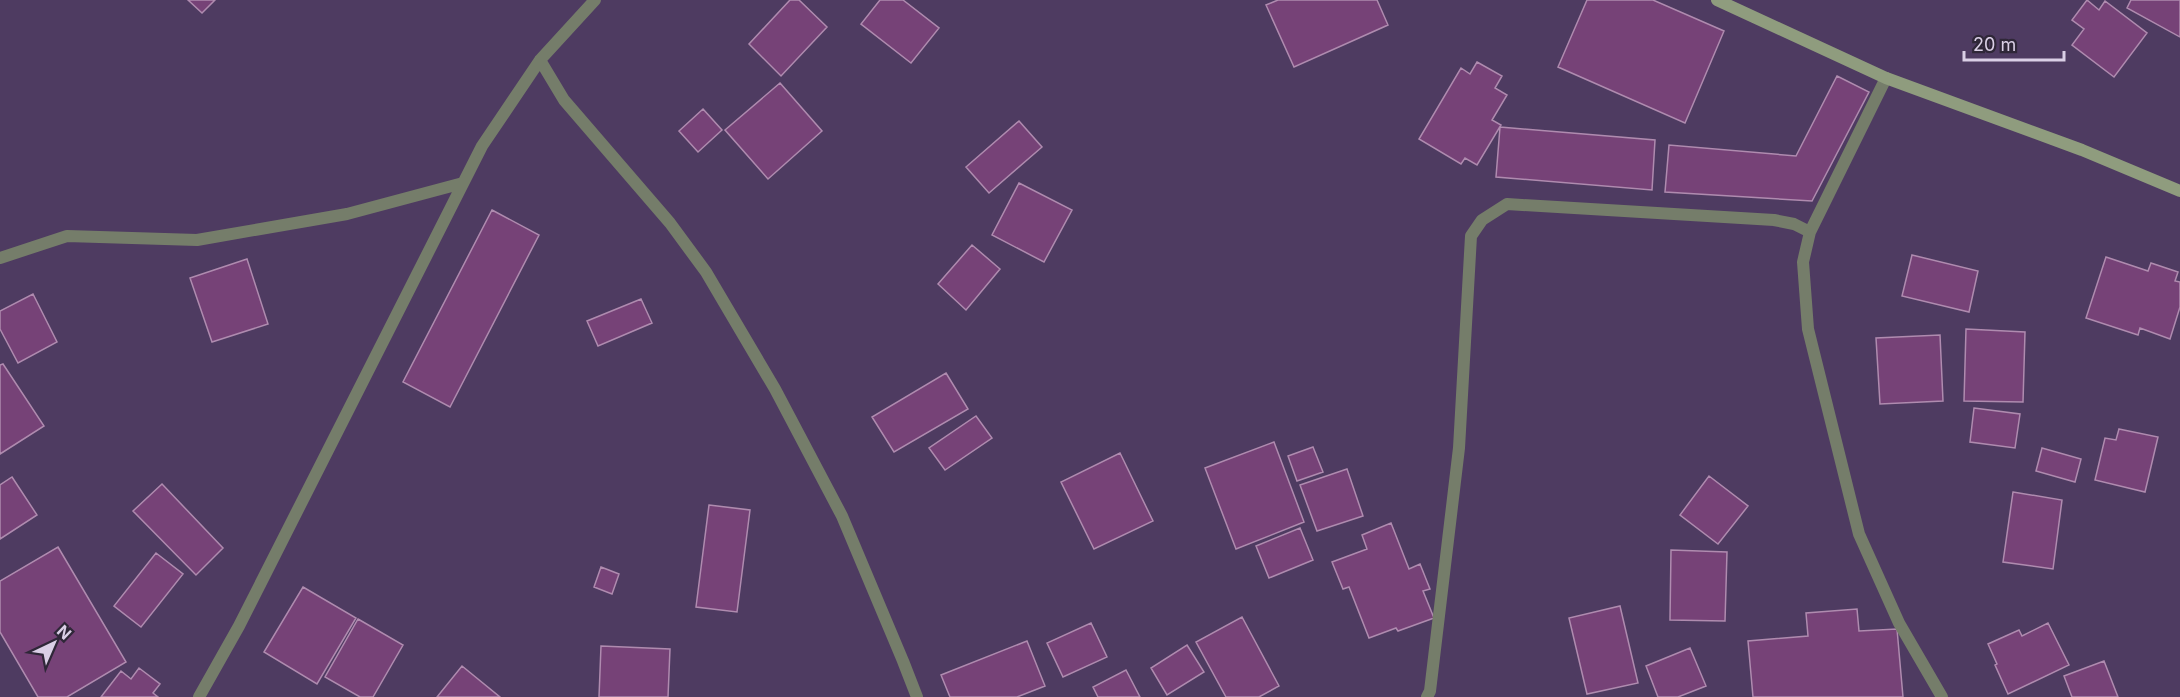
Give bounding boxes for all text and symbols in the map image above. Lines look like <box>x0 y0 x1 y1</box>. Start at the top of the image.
scale bar <box>1964 24 2064 62</box>
text: 20 m <box>1973 34 2016 55</box>
north arrow <box>24 613 84 673</box>
text: N <box>53 621 76 644</box>

